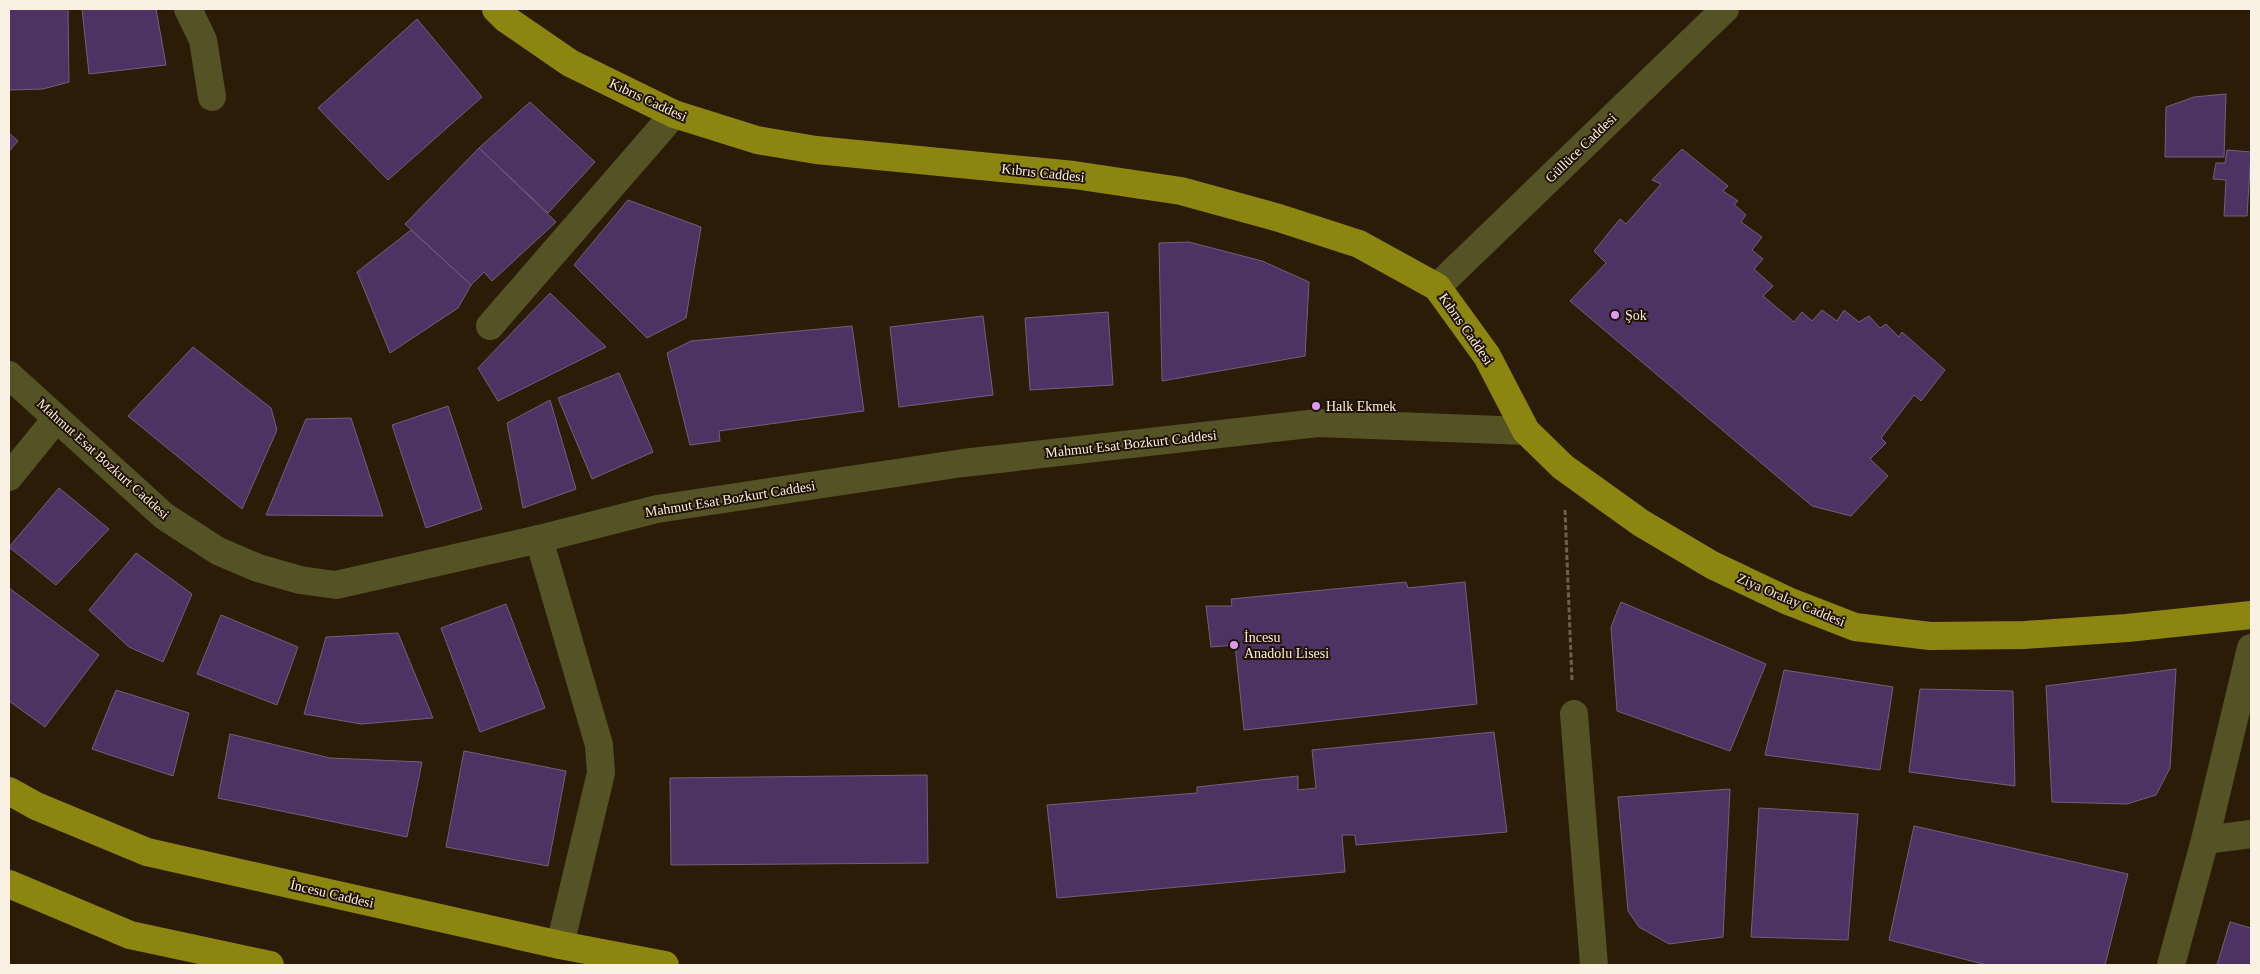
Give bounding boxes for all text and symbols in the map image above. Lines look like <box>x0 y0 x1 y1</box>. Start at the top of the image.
street label: Kıbrıs Caddesi <box>607 76 689 125</box>
street label: Güllüce Caddesi <box>1542 110 1620 186</box>
street label: Kıbrıs Caddesi <box>1001 161 1085 185</box>
street label: Kıbrıs Caddesi <box>1436 290 1496 368</box>
place label: Şok <box>1625 308 1647 323</box>
marker: Şok <box>1609 309 1621 321</box>
street label: Mahmut Esat Bozkurt Caddesi <box>34 396 172 522</box>
place label: Halk Ekmek <box>1326 399 1396 414</box>
marker: Halk Ekmek <box>1310 400 1322 412</box>
street label: Mahmut Esat Bozkurt Caddesi <box>1045 428 1218 460</box>
street label: Mahmut Esat Bozkurt Caddesi <box>644 478 816 520</box>
street label: Ziya Oralay Caddesi <box>1735 570 1847 630</box>
place label: İncesu Anadolu Lisesi <box>1244 630 1329 661</box>
marker: İncesu Anadolu Lisesi <box>1228 639 1240 651</box>
street label: İncesu Caddesi <box>289 877 375 911</box>

